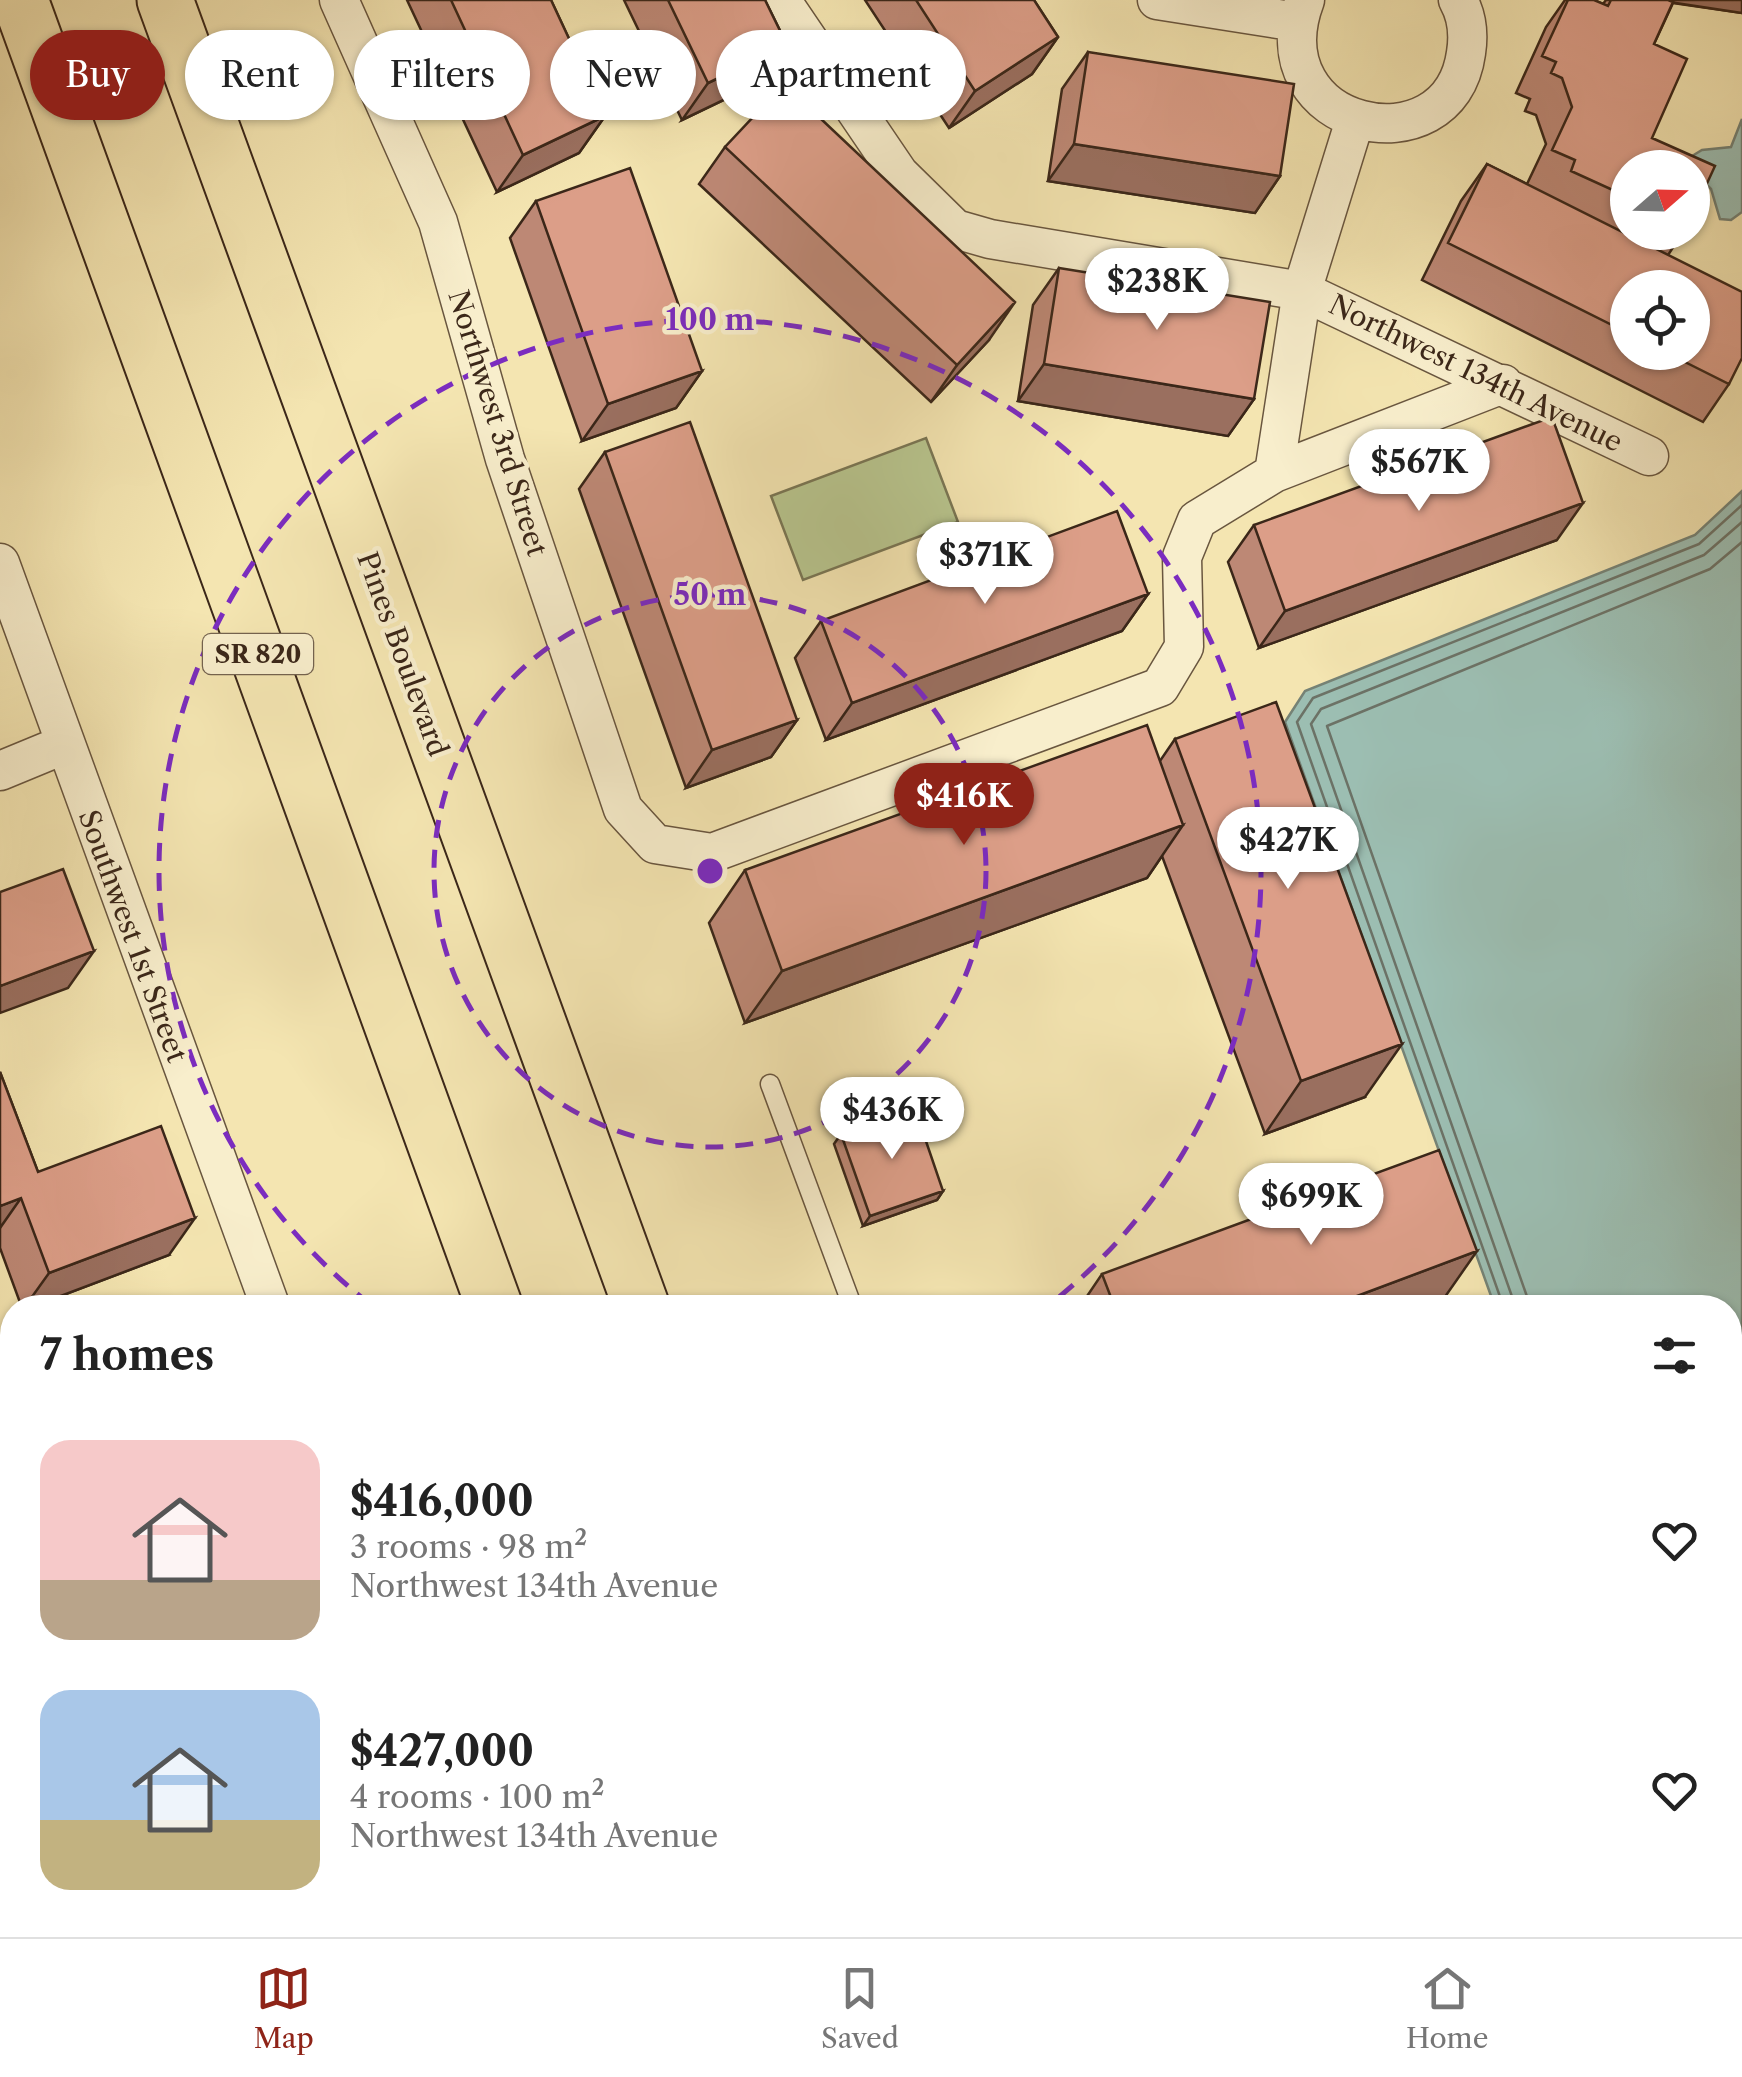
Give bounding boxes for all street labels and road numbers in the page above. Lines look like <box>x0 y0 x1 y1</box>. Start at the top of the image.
street label: Northwest 3rd Street <box>441 286 555 560</box>
street label: Northwest 134th Avenue <box>1324 287 1628 459</box>
street label: Pines Boulevard <box>350 547 456 761</box>
road number: SR 820 <box>203 634 313 674</box>
street label: Southwest 1st Street <box>72 805 194 1067</box>

